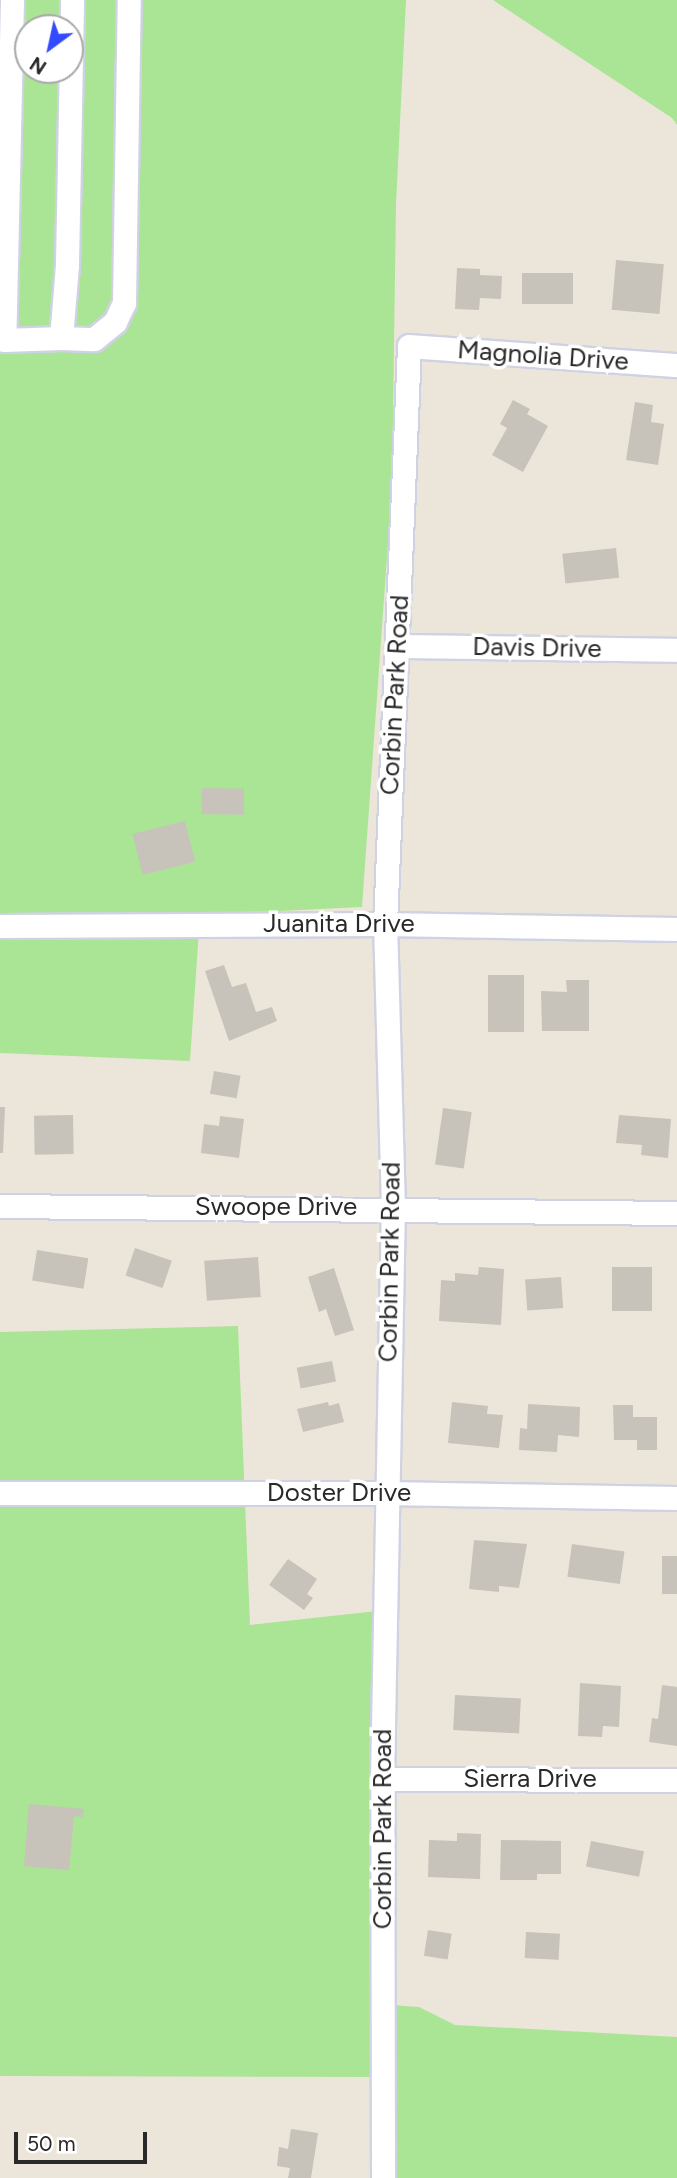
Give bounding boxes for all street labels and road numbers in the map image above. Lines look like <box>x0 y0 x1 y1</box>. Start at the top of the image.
street label: Magnolia Drive <box>456 334 630 378</box>
street label: Corbin Park Road <box>374 594 416 796</box>
street label: Davis Drive <box>472 631 602 665</box>
street label: Juanita Drive <box>263 908 415 940</box>
street label: Corbin Park Road <box>373 1161 407 1363</box>
street label: Swoope Drive <box>195 1191 357 1223</box>
street label: Doster Drive <box>267 1477 411 1509</box>
street label: Corbin Park Road <box>367 1729 399 1929</box>
street label: Sierra Drive <box>463 1763 597 1795</box>

